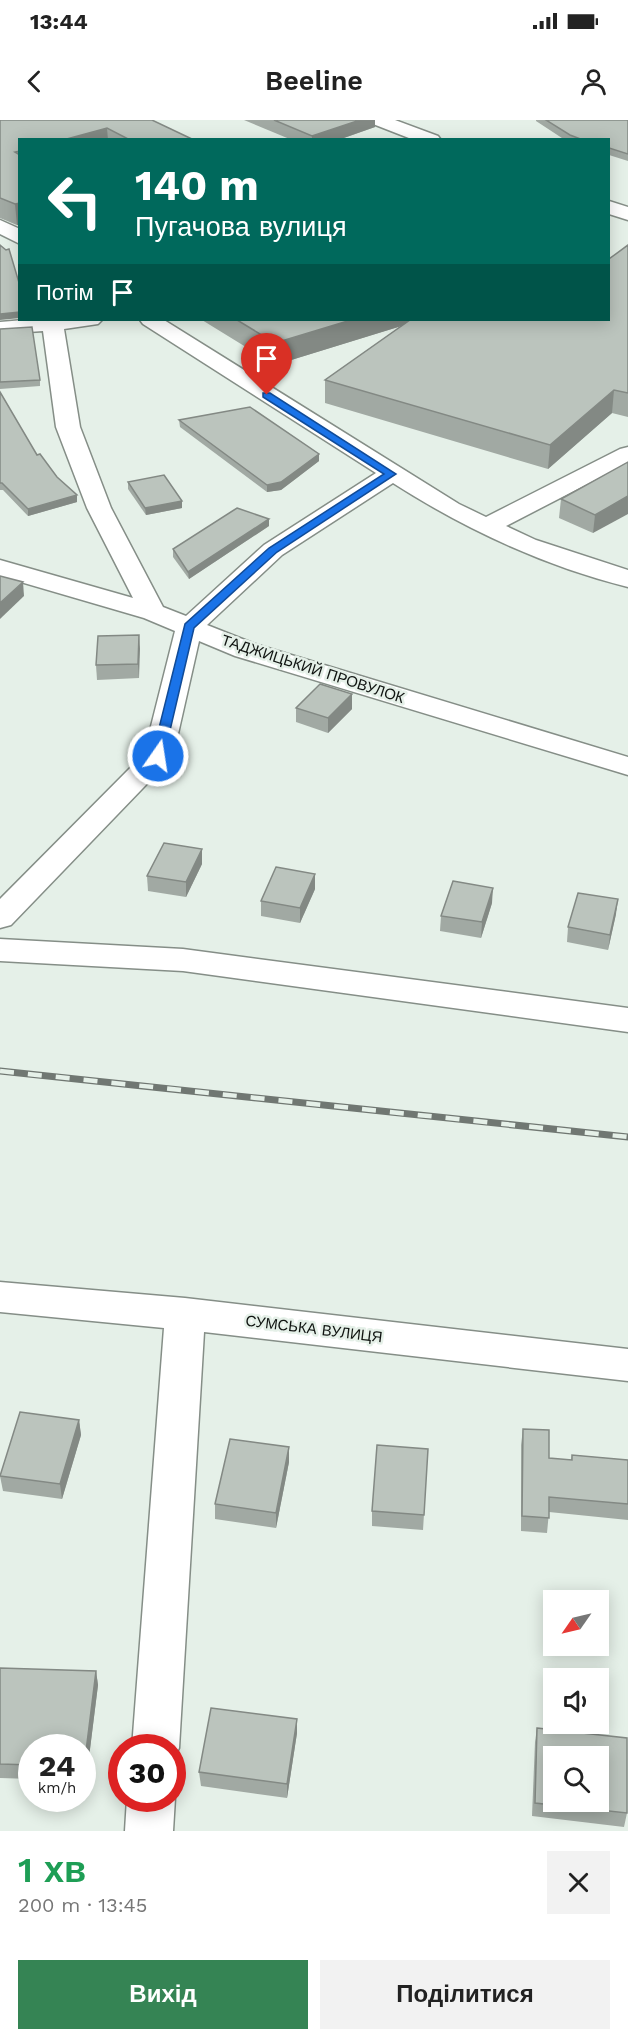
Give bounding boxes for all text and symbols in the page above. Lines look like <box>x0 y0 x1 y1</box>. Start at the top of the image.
text: 13:44 <box>30 9 88 34</box>
icon: back <box>18 65 51 98</box>
text: Beeline <box>265 65 363 97</box>
icon: person <box>577 65 610 98</box>
text: 140 m <box>135 161 259 210</box>
icon: left <box>36 162 114 240</box>
text: Пугачова вулиця <box>135 211 347 243</box>
icon: arrive <box>106 276 139 309</box>
text: Потім <box>36 280 94 305</box>
pin <box>241 333 292 395</box>
icon: arrive <box>250 342 283 375</box>
street label: ТАДЖИЦЬКИЙ ПРОВУЛОК <box>219 631 407 707</box>
position arrow <box>126 724 190 788</box>
street label: СУМСЬКА ВУЛИЦЯ <box>244 1312 384 1346</box>
north arrow <box>543 1590 609 1656</box>
map controls <box>543 1590 609 1812</box>
button: sound <box>543 1668 609 1734</box>
speed limit sign: 30 <box>108 1734 186 1812</box>
button: search <box>543 1746 609 1812</box>
text: 24 <box>39 1748 75 1783</box>
text: km/h <box>38 1779 76 1797</box>
text: 1 хв <box>18 1849 86 1891</box>
button: close <box>547 1851 610 1914</box>
text: 200 m · 13:45 <box>18 1893 147 1917</box>
button: Вихід <box>18 1960 308 2029</box>
button: Поділитися <box>320 1960 610 2029</box>

